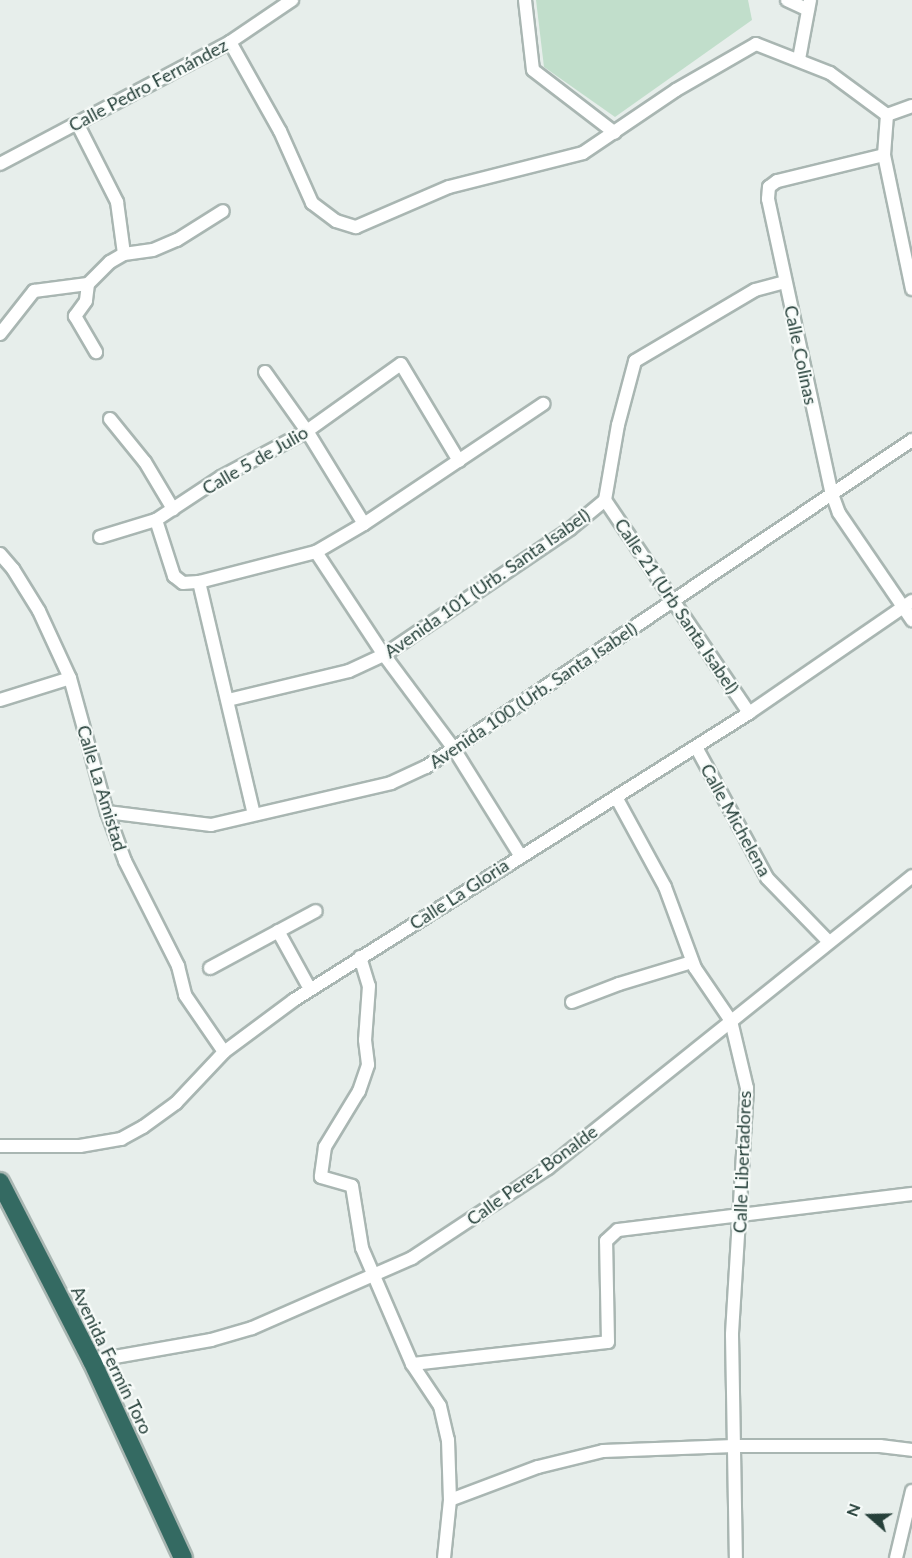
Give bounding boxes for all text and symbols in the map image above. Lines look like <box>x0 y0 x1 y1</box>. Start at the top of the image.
street label: Calle Pedro Fernández <box>65 34 231 136</box>
street label: Calle Colinas <box>780 303 822 407</box>
street label: Calle 5 de Julio <box>198 421 312 499</box>
street label: Avenida 101 (Urb. Santa Isabel) <box>380 504 594 662</box>
street label: Calle 21 (Urb Santa Isabel) <box>610 514 744 698</box>
street label: Avenida 100 (Urb. Santa Isabel) <box>425 617 641 773</box>
street label: Calle La Amistad <box>73 722 131 854</box>
street label: Calle Michelena <box>696 760 776 880</box>
street label: Calle La Gloria <box>405 854 513 934</box>
street label: Calle Libertadores <box>729 1090 755 1234</box>
street label: Calle Perez Bonalde <box>462 1120 602 1230</box>
street label: Avenida Fermín Toro <box>67 1282 157 1438</box>
north arrow <box>840 1486 900 1546</box>
text: N <box>842 1501 864 1519</box>

